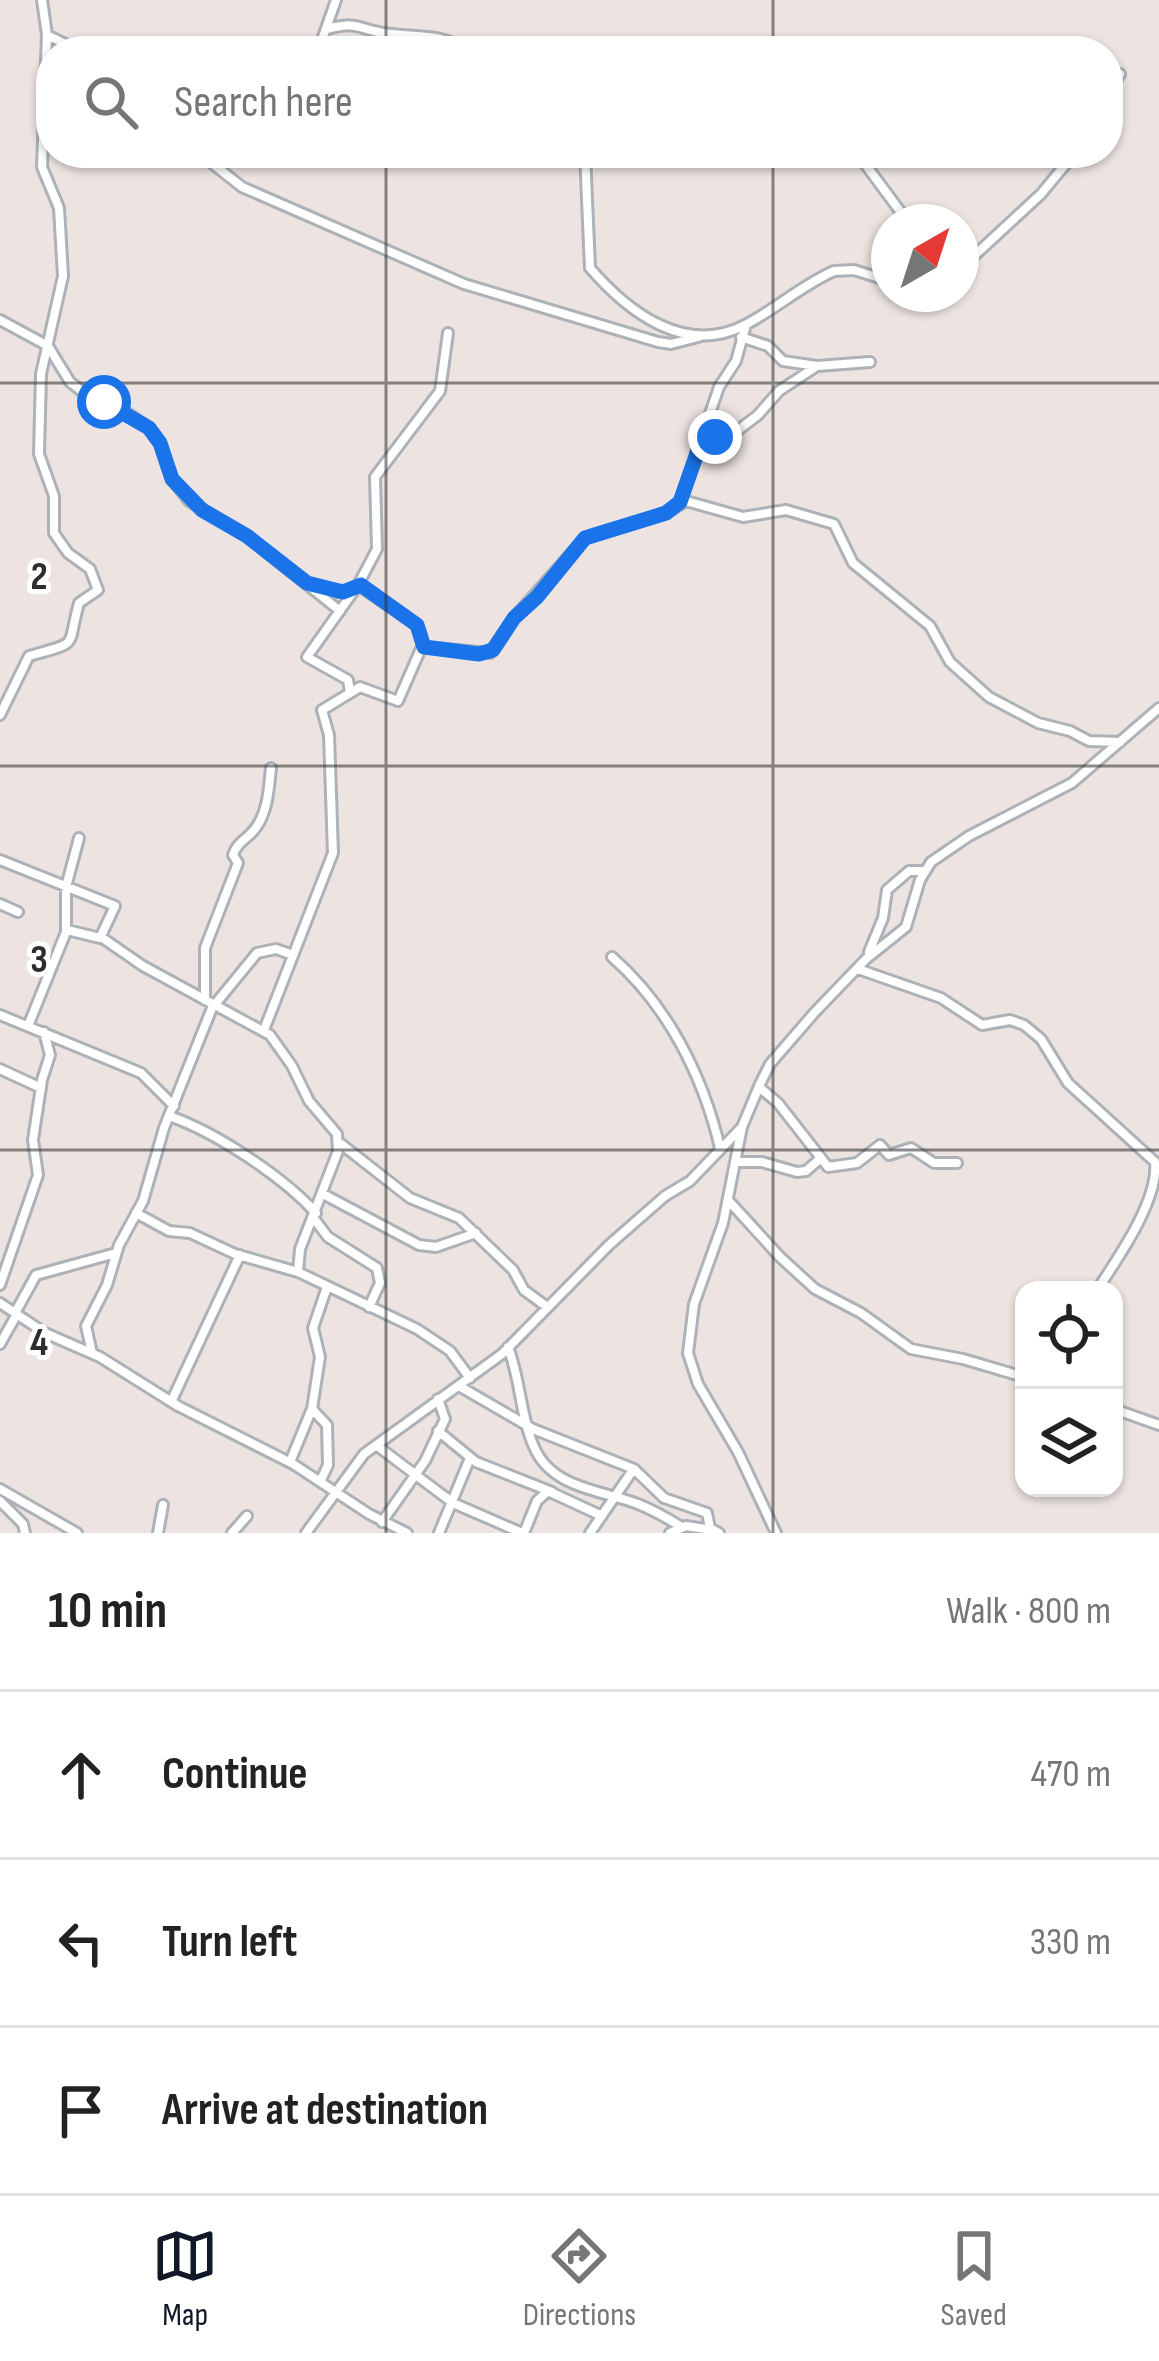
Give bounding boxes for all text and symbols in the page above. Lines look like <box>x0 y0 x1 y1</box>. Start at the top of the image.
search box <box>36 36 1123 168</box>
icon: search <box>78 69 144 135</box>
text: Search here <box>174 75 353 130</box>
north arrow <box>871 204 979 312</box>
route start <box>77 375 131 429</box>
route end <box>688 410 742 464</box>
text: 2 <box>30 554 48 601</box>
text: 3 <box>30 937 48 984</box>
map controls <box>1015 1281 1123 1497</box>
button: locate <box>1015 1281 1123 1389</box>
text: 4 <box>30 1320 48 1367</box>
button: layers <box>1015 1389 1123 1497</box>
text: 10 min <box>48 1581 167 1642</box>
text: Walk · 800 m <box>946 1588 1111 1635</box>
icon: ahead <box>48 1742 114 1808</box>
text: Continue <box>162 1747 308 1802</box>
text: 470 m <box>1031 1751 1111 1798</box>
icon: left <box>48 1910 114 1976</box>
text: Turn left <box>162 1915 297 1970</box>
text: 330 m <box>1030 1919 1111 1966</box>
icon: arrive <box>48 2078 114 2144</box>
text: Arrive at destination <box>162 2083 488 2138</box>
tab: Map <box>152 2223 218 2335</box>
tab: Directions <box>523 2223 636 2335</box>
tab: Saved <box>941 2223 1007 2335</box>

